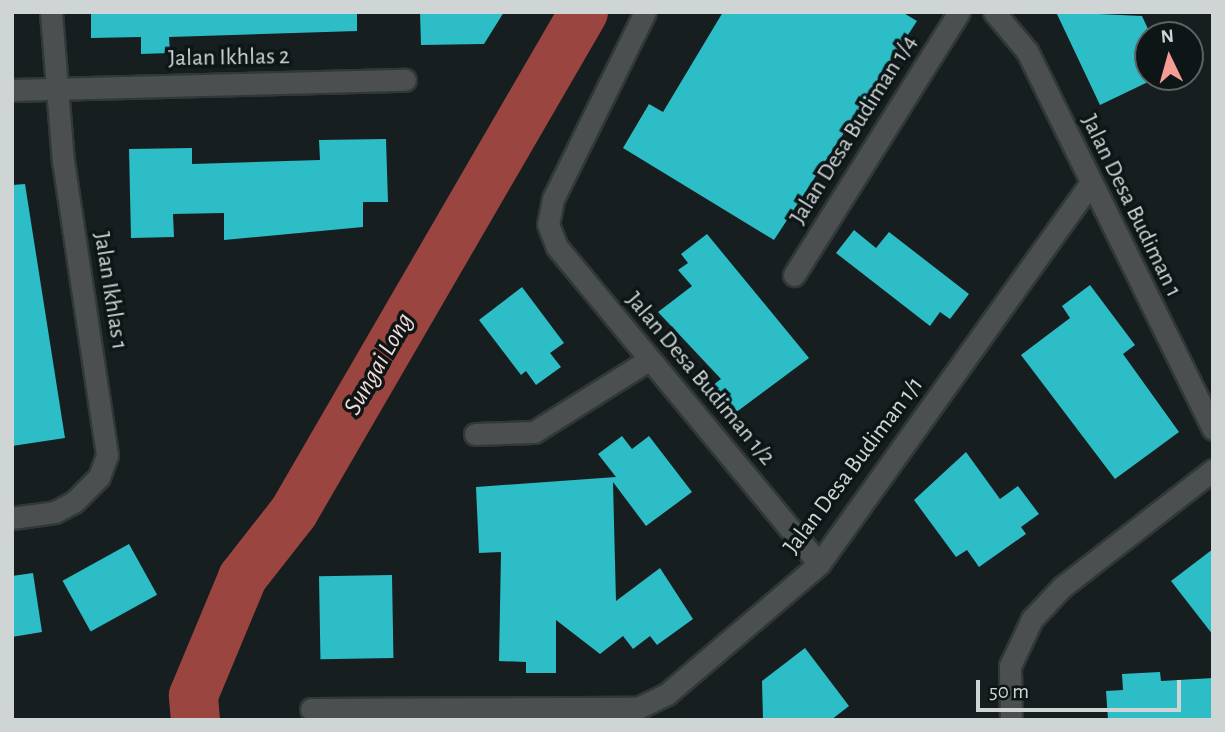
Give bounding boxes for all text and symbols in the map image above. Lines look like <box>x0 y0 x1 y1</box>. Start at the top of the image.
north arrow <box>1134 21 1204 91</box>
text: N <box>1160 27 1175 47</box>
street label: Jalan Desa Budiman 1/4 <box>784 30 924 230</box>
street label: Jalan Ikhlas 2 <box>168 43 290 73</box>
street label: Jalan Desa Budiman 1 <box>1074 110 1188 302</box>
street label: Jalan Ikhlas 1 <box>86 230 134 352</box>
street label: Jalan Desa Budiman 1/2 <box>619 286 781 472</box>
water label: Sungai Long <box>337 307 421 421</box>
street label: Jalan Desa Budiman 1/1 <box>778 372 930 560</box>
scale bar <box>980 666 1185 710</box>
text: 50 m <box>989 681 1029 702</box>

